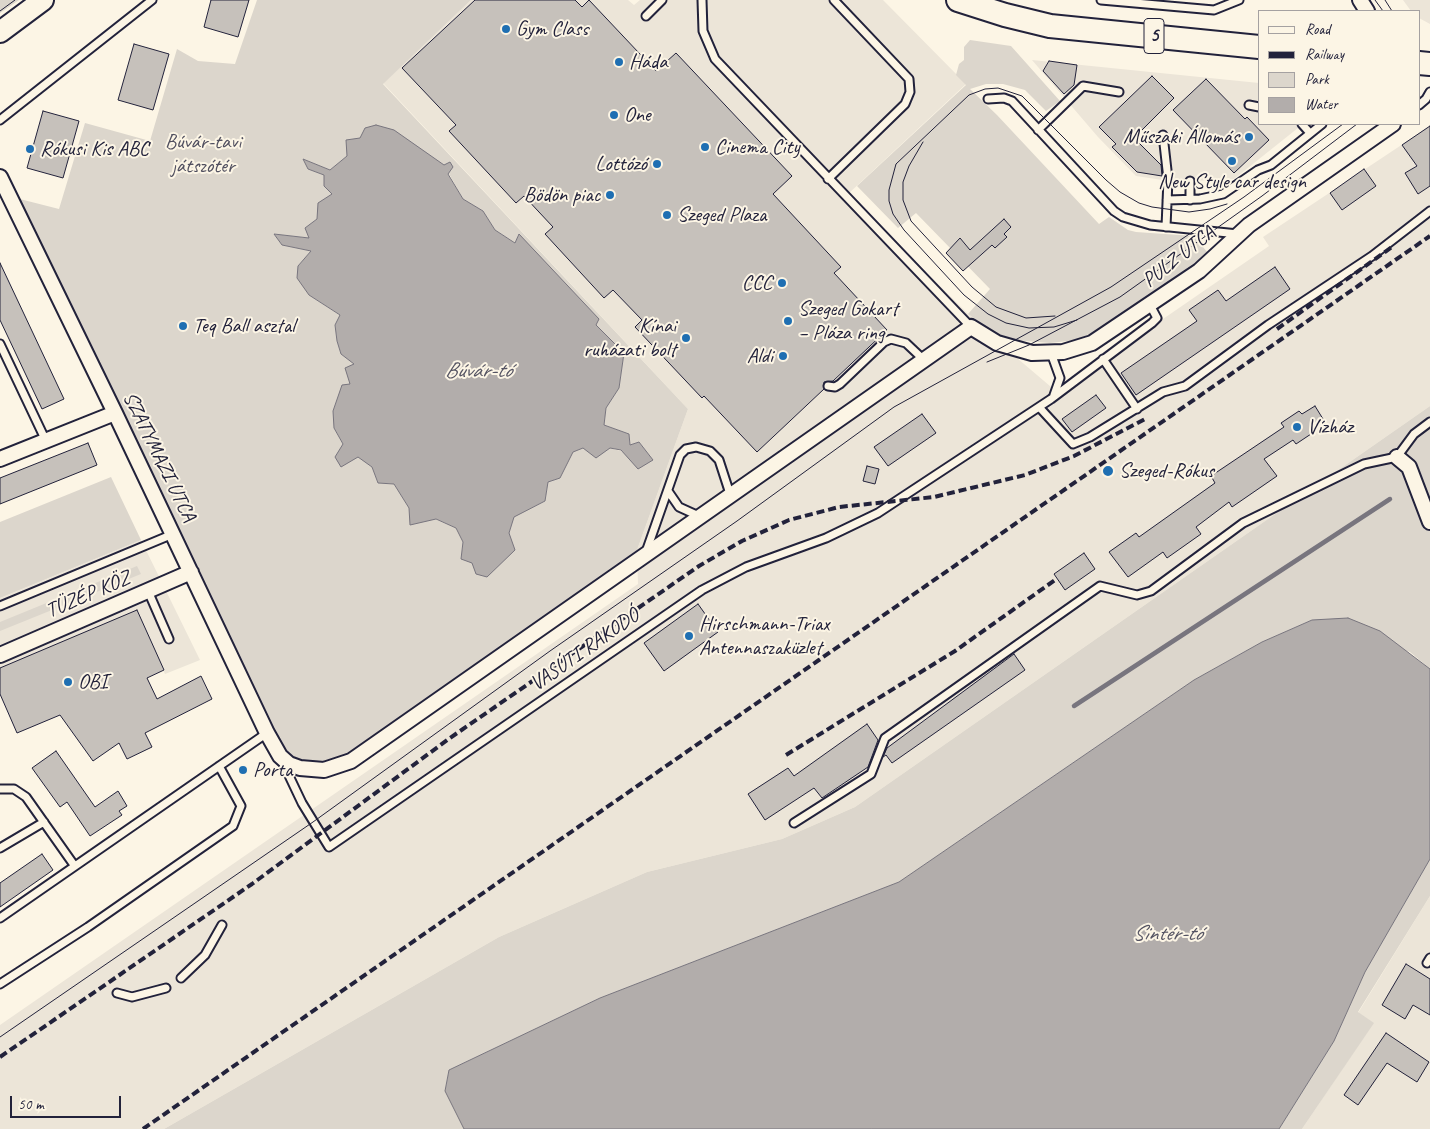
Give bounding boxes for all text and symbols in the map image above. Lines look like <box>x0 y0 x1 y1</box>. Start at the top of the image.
legend <box>1258 10 1420 125</box>
place label: Gym Class <box>516 16 588 42</box>
road number: 5 <box>1144 18 1164 54</box>
text: Road <box>1305 20 1330 39</box>
marker: Gym Class <box>500 23 512 35</box>
text: Railway <box>1305 45 1344 64</box>
place label: Háda <box>629 49 667 75</box>
marker: Háda <box>613 56 625 68</box>
text: Park <box>1305 70 1329 89</box>
text: Water <box>1305 95 1338 114</box>
place label: One <box>624 102 651 128</box>
marker: One <box>608 109 620 121</box>
place label: Műszaki Állomás <box>1123 124 1239 150</box>
park label: Búvár-tavi játszótér <box>165 129 241 179</box>
marker: Műszaki Állomás <box>1243 131 1255 143</box>
place label: Cinema City <box>715 134 800 160</box>
place label: Rókusi Kis ABC <box>40 136 149 162</box>
marker: Cinema City <box>699 141 711 153</box>
marker: Rókusi Kis ABC <box>24 143 36 155</box>
place label: Lottózó <box>595 151 647 177</box>
marker: New Style car design <box>1226 155 1238 167</box>
marker: Lottózó <box>651 158 663 170</box>
place label: New Style car design <box>1158 169 1306 195</box>
place label: Bödön piac <box>524 182 600 208</box>
marker: Bödön piac <box>604 189 616 201</box>
place label: Szeged Plaza <box>677 202 766 228</box>
marker: Szeged Plaza <box>661 209 673 221</box>
street label: PULZ UTCA <box>1138 221 1220 293</box>
place label: CCC <box>742 270 772 296</box>
marker: CCC <box>776 277 788 289</box>
place label: Szeged Gokart – Pláza ring <box>798 296 898 346</box>
place label: Teq Ball asztal <box>193 313 295 339</box>
place label: Kínai ruházati bolt <box>583 313 676 363</box>
marker: Szeged Gokart – Pláza ring <box>782 315 794 327</box>
marker: Teq Ball asztal <box>177 320 189 332</box>
marker: Kínai ruházati bolt <box>680 332 692 344</box>
place label: Aldi <box>747 343 773 369</box>
marker: Aldi <box>777 350 789 362</box>
water label: Búvár-tó <box>445 358 511 384</box>
street label: SZATYMAZI UTCA <box>117 388 201 526</box>
place label: Vízház <box>1307 414 1353 440</box>
marker: Vízház <box>1291 421 1303 433</box>
place label: Szeged-Rókus <box>1119 458 1214 484</box>
marker: Szeged-Rókus <box>1101 464 1115 478</box>
street label: TÜZÉP KÖZ <box>42 566 134 624</box>
street label: VASÚTI RAKODÓ <box>526 603 644 697</box>
place label: Hirschmann-Triax Antennaszaküzlet <box>699 611 829 661</box>
marker: Hirschmann-Triax Antennaszaküzlet <box>683 630 695 642</box>
place label: OBI <box>78 669 108 695</box>
marker: OBI <box>62 676 74 688</box>
place label: Porta <box>253 757 292 783</box>
marker: Porta <box>237 764 249 776</box>
water label: Sintér-tó <box>1132 921 1202 947</box>
scale bar <box>12 1086 124 1118</box>
text: 50 m <box>18 1095 44 1114</box>

